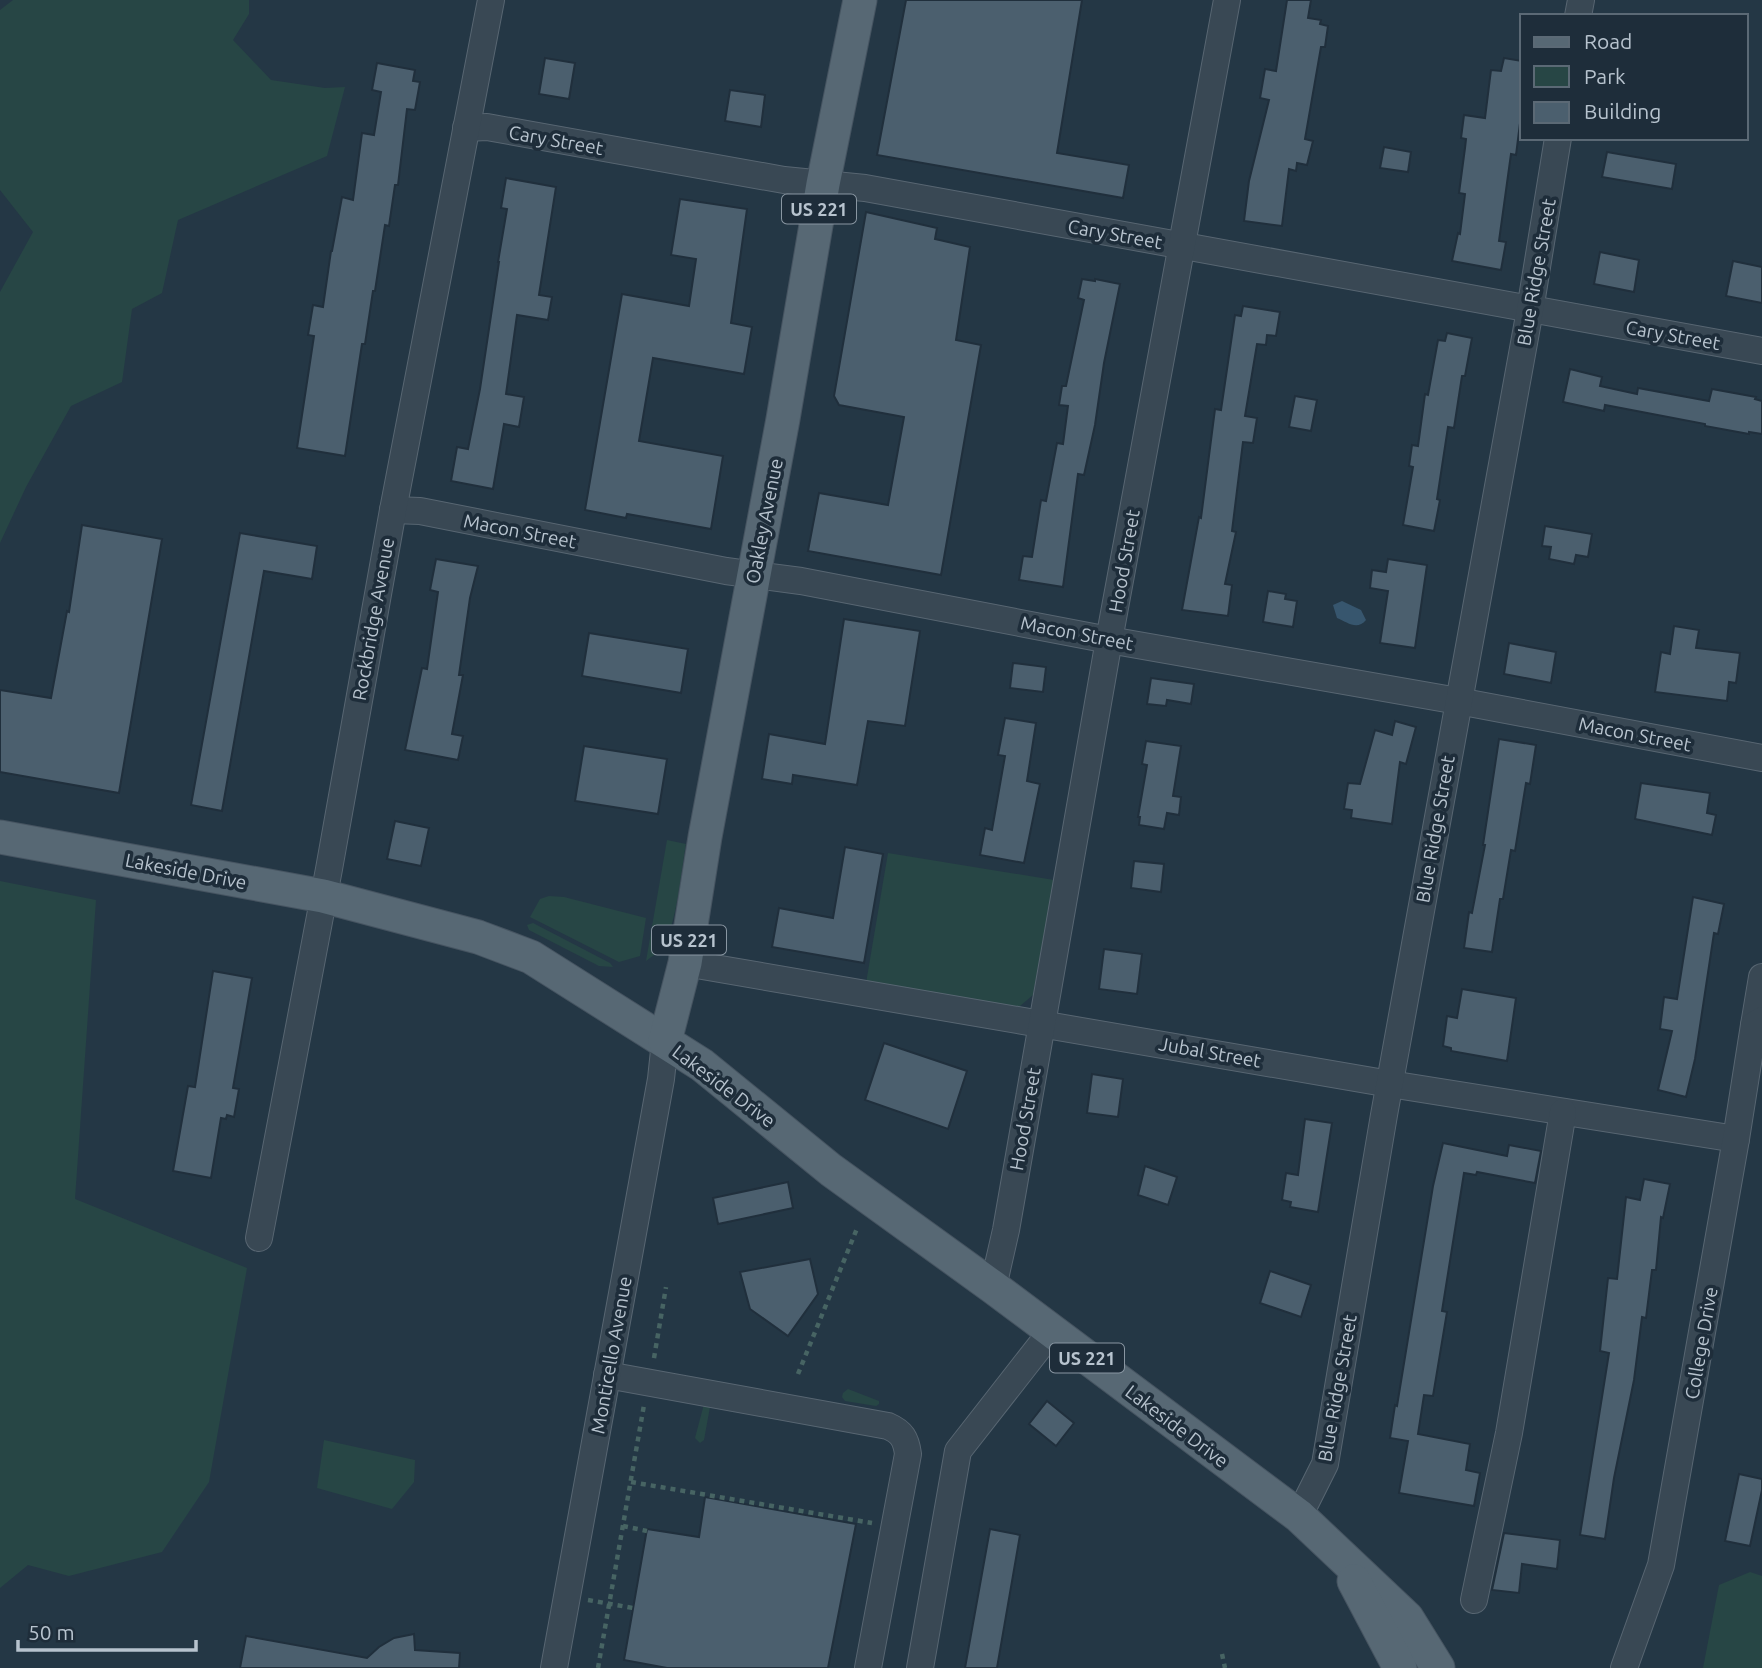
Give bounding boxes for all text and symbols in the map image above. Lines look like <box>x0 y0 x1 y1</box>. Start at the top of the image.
legend <box>1520 14 1748 140</box>
text: Road <box>1584 29 1632 53</box>
text: Park <box>1584 64 1626 88</box>
text: Building <box>1584 99 1661 123</box>
street label: Cary Street <box>507 121 606 159</box>
road number: US 221 <box>782 194 856 224</box>
street label: Blue Ridge Street <box>1512 196 1560 347</box>
street label: Cary Street <box>1066 215 1165 253</box>
street label: Cary Street <box>1624 316 1723 354</box>
street label: Oakley Avenue <box>741 457 787 585</box>
street label: Hood Street <box>1104 507 1144 614</box>
street label: Macon Street <box>462 509 579 553</box>
street label: Rockbridge Avenue <box>348 536 398 702</box>
street label: Macon Street <box>1019 611 1136 655</box>
street label: Macon Street <box>1577 712 1694 756</box>
street label: Blue Ridge Street <box>1411 753 1459 904</box>
street label: Lakeside Drive <box>124 848 248 894</box>
road number: US 221 <box>652 925 726 954</box>
street label: Jubal Street <box>1157 1032 1263 1072</box>
street label: Lakeside Drive <box>668 1040 780 1132</box>
street label: Hood Street <box>1005 1065 1045 1172</box>
street label: Monticello Avenue <box>586 1275 636 1435</box>
street label: College Drive <box>1680 1285 1722 1401</box>
street label: Blue Ridge Street <box>1313 1312 1361 1463</box>
road number: US 221 <box>1050 1344 1124 1372</box>
street label: Lakeside Drive <box>1121 1380 1233 1472</box>
scale bar <box>18 1608 196 1652</box>
text: 50 m <box>28 1620 75 1644</box>

